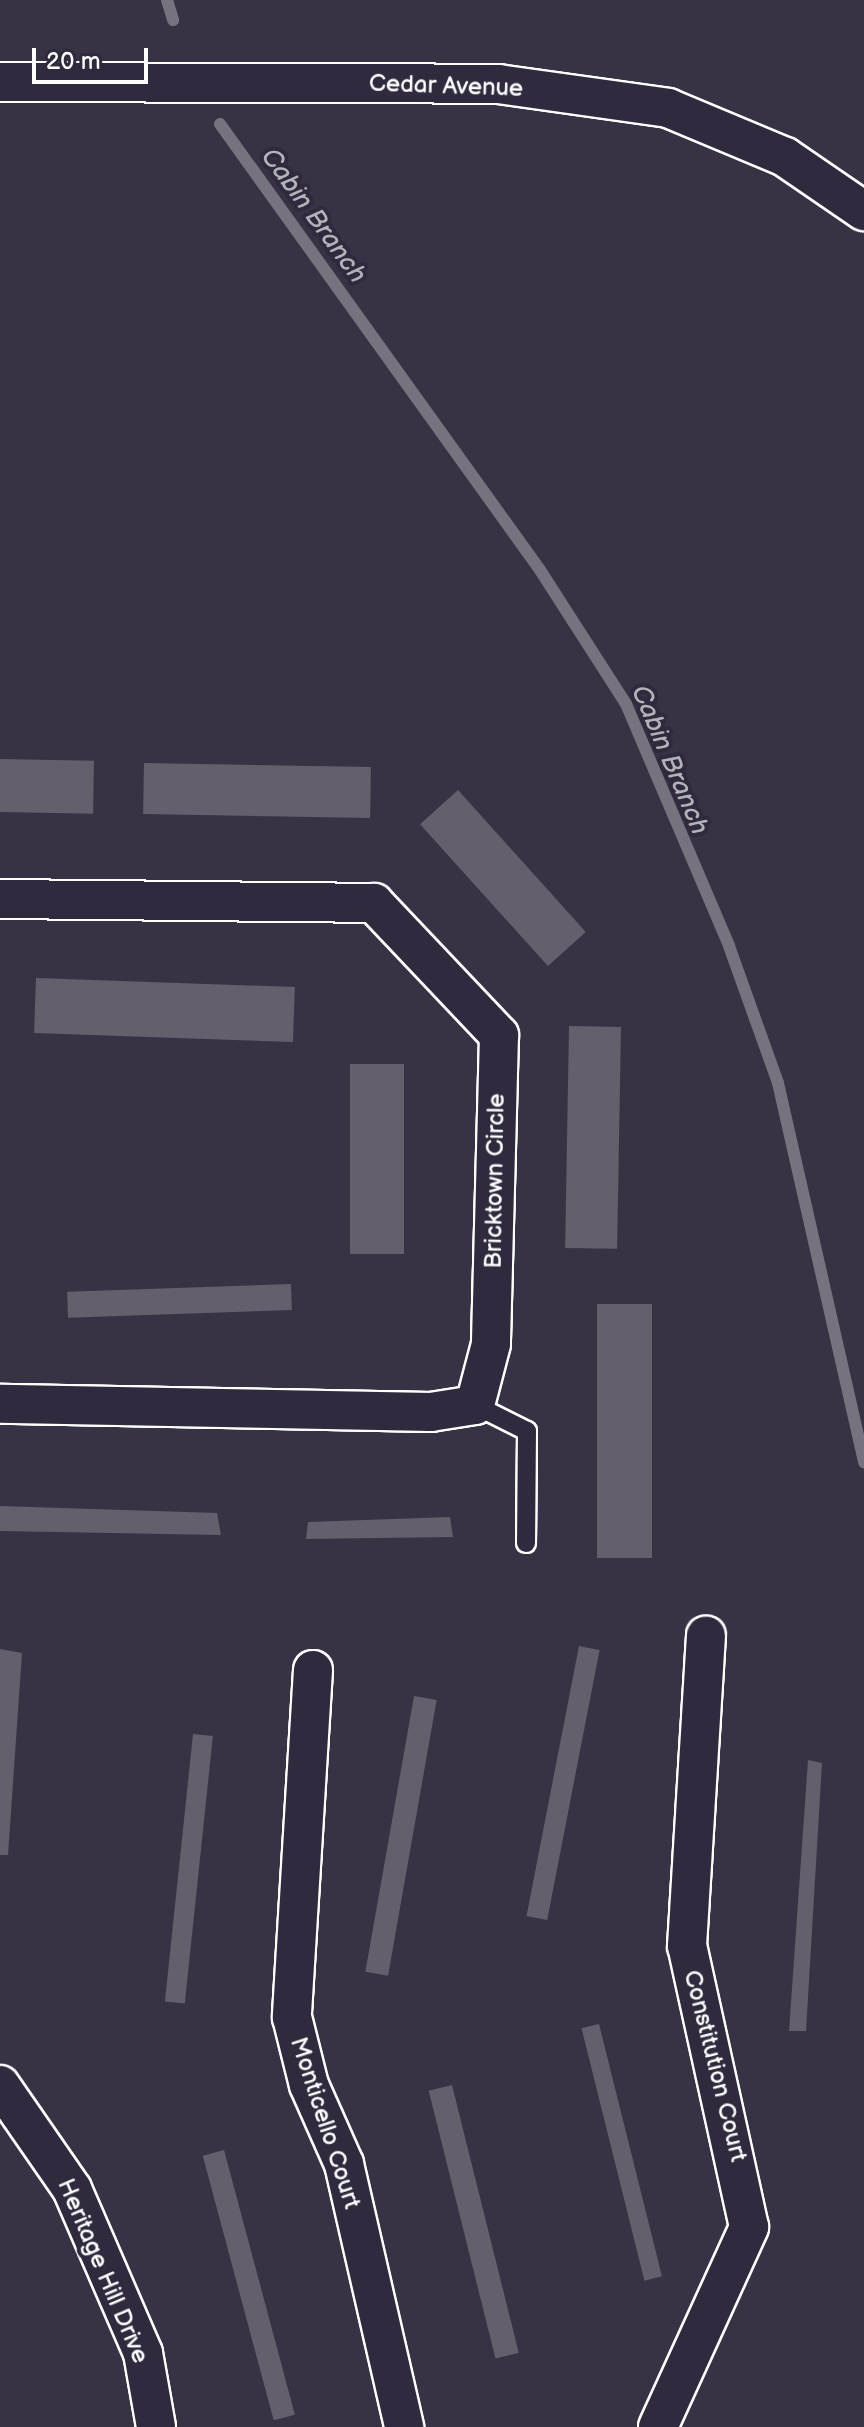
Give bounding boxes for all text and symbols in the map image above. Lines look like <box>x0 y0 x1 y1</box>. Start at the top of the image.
scale bar <box>36 32 152 82</box>
text: 20 m <box>46 47 101 76</box>
street label: Cedar Avenue <box>368 69 524 103</box>
water label: Cabin Branch <box>254 142 372 290</box>
water label: Cabin Branch <box>624 681 714 839</box>
street label: Bricktown Circle <box>479 1093 511 1269</box>
street label: Constitution Court <box>677 1967 753 2165</box>
street label: Monticello Court <box>284 2034 366 2212</box>
street label: Heritage Hill Drive <box>51 2174 155 2368</box>

